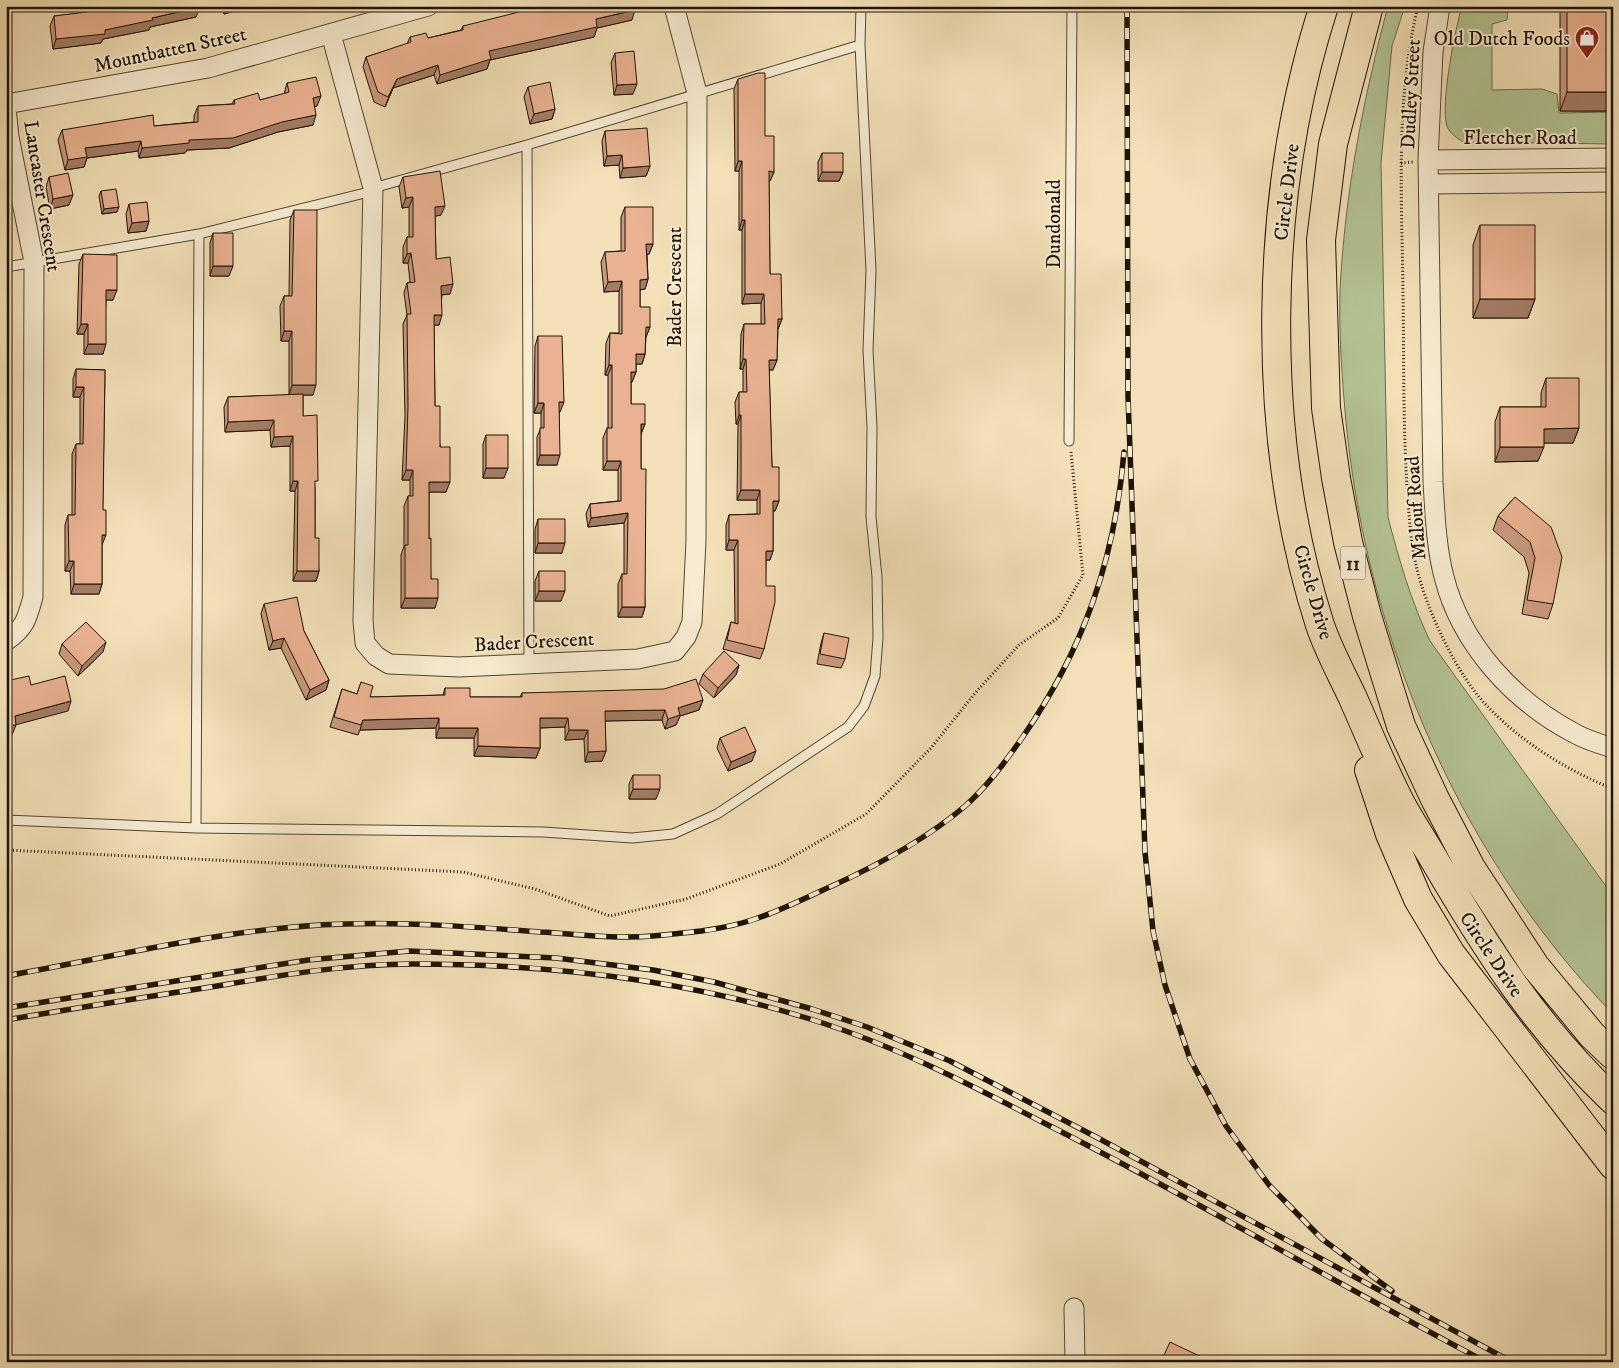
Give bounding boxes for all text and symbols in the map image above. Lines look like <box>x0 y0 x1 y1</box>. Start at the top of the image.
street label: Mountbatten Street <box>92 22 249 79</box>
shop icon: Old Dutch Foods <box>1574 25 1600 59</box>
place label: Old Dutch Foods <box>1434 27 1570 52</box>
street label: Dudley Street <box>1396 39 1427 150</box>
street label: Lancaster Crescent <box>17 119 66 274</box>
street label: Fletcher Road <box>1463 126 1577 151</box>
street label: Circle Drive <box>1269 142 1306 242</box>
street label: Dundonald <box>1042 179 1067 269</box>
street label: Bader Crescent <box>663 227 688 347</box>
street label: Malouf Road <box>1400 455 1433 561</box>
street label: Circle Drive <box>1287 542 1338 643</box>
road number: 11 <box>1340 546 1366 580</box>
street label: Bader Crescent <box>473 627 595 658</box>
street label: Circle Drive <box>1453 907 1528 1002</box>

